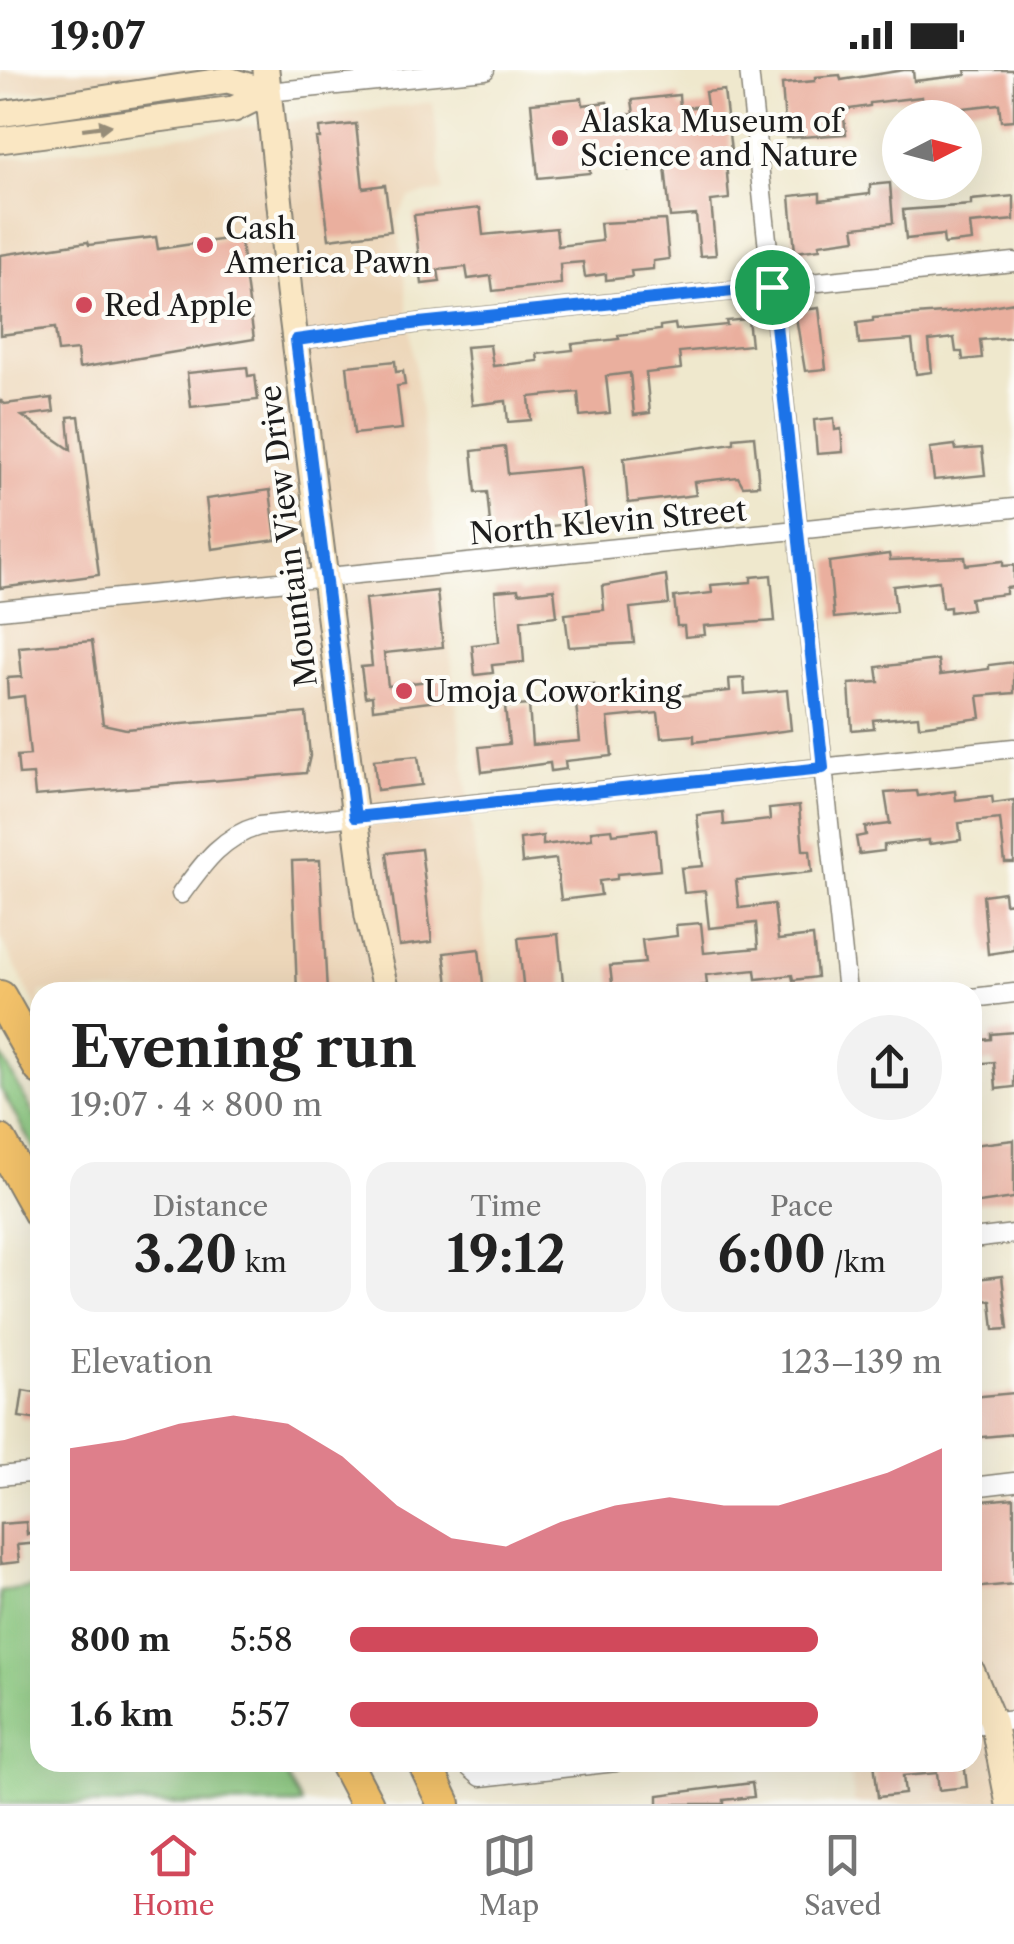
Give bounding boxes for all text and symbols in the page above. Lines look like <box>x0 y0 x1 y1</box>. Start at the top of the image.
text: 19:07 <box>50 12 145 59</box>
north arrow <box>882 100 982 200</box>
map controls <box>882 100 982 200</box>
place label: Alaska Museum of Science and Nature <box>579 103 858 174</box>
one-way arrow <box>81 119 113 135</box>
marker: Alaska Museum of Science and Nature <box>549 127 571 149</box>
place label: Cash America Pawn <box>224 210 431 281</box>
marker: Cash America Pawn <box>194 234 216 256</box>
pin <box>730 245 815 330</box>
icon: arrive <box>745 260 800 315</box>
place label: Red Apple <box>104 287 253 324</box>
marker: Red Apple <box>73 294 95 316</box>
street label: Mountain View Drive <box>251 383 325 689</box>
street label: North Klevin Street <box>468 491 749 553</box>
place label: Umoja Coworking <box>424 673 682 710</box>
marker: Umoja Coworking <box>393 680 415 702</box>
text: Evening run <box>70 1014 417 1081</box>
button: share <box>837 1015 942 1120</box>
text: 19:07 · 4 × 800 m <box>70 1085 322 1124</box>
text: Distance <box>152 1189 268 1223</box>
text: Time <box>471 1189 541 1223</box>
text: Pace <box>770 1189 833 1223</box>
text: 3.20 <box>134 1223 237 1285</box>
text: 19:12 <box>446 1223 566 1285</box>
text: 6:00 <box>718 1223 826 1285</box>
text: km <box>237 1245 287 1279</box>
text: /km <box>826 1245 886 1279</box>
text: Elevation <box>70 1342 213 1381</box>
text: 123–139 m <box>781 1342 942 1381</box>
text: 800 m <box>70 1620 170 1659</box>
text: 5:58 <box>230 1620 293 1659</box>
text: 1.6 km <box>70 1695 173 1734</box>
text: 5:57 <box>230 1695 290 1734</box>
tab: Home <box>132 1828 215 1922</box>
tab: Map <box>479 1828 539 1922</box>
tab: Saved <box>804 1828 882 1922</box>

